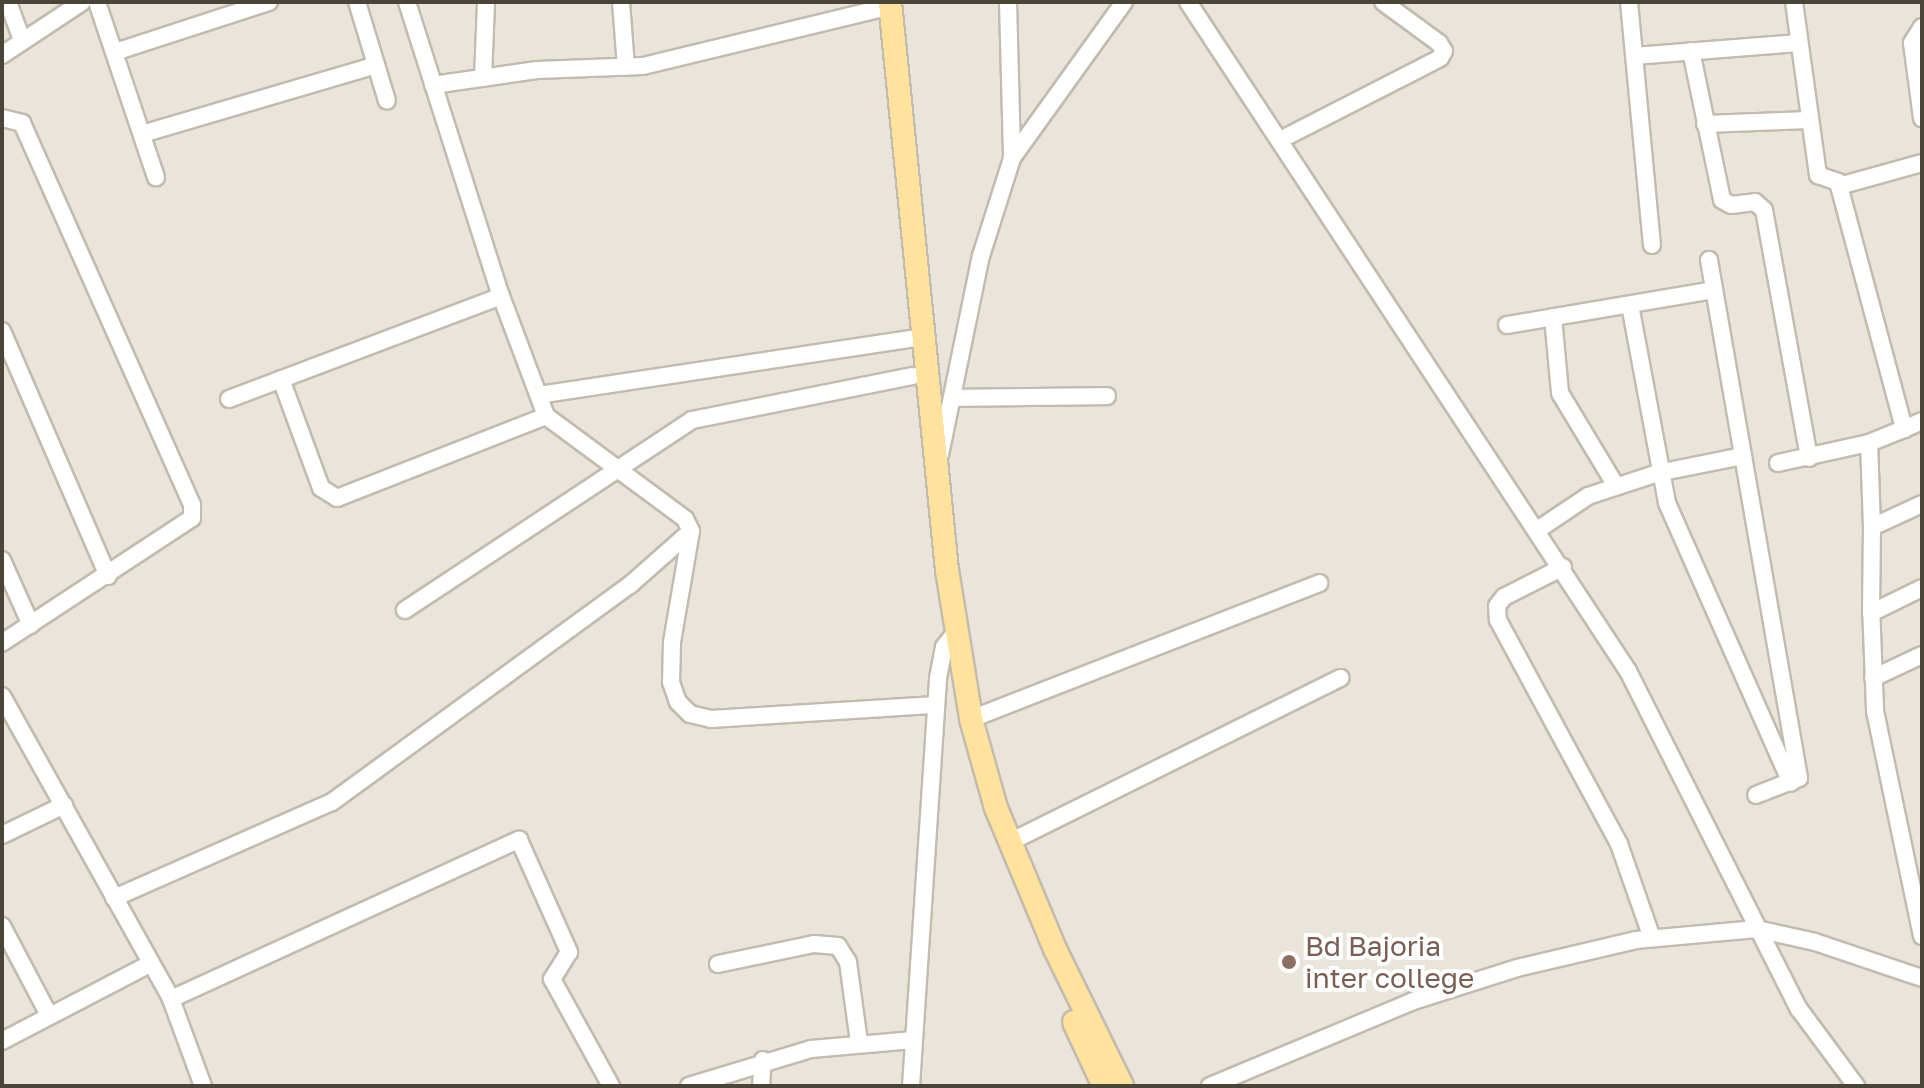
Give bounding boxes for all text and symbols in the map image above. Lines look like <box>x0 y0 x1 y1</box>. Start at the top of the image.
place label: Bd Bajoria inter college <box>1305 929 1474 995</box>
marker: Bd Bajoria inter college <box>1280 953 1298 971</box>

